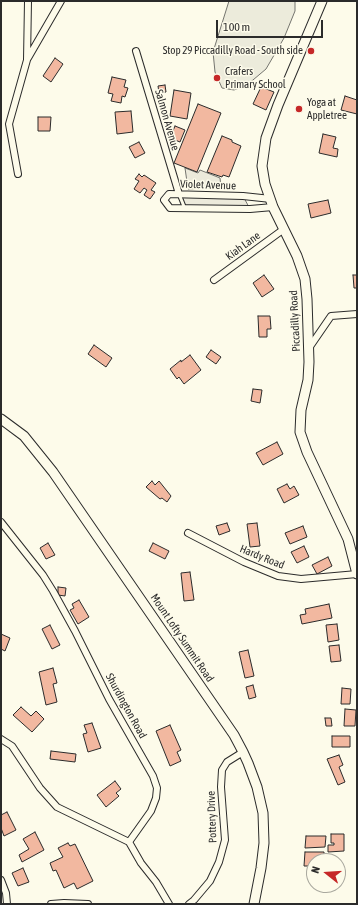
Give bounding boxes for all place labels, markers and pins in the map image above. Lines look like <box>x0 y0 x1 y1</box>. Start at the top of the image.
place label: Stop 29 Piccadilly Road - South side <box>163 44 303 58</box>
marker: Stop 29 Piccadilly Road - South side <box>306 46 316 56</box>
place label: Crafers Primary School <box>225 65 286 91</box>
marker: Crafers Primary School <box>212 73 222 83</box>
place label: Yoga at Appletree <box>307 96 347 122</box>
marker: Yoga at Appletree <box>294 104 304 114</box>

